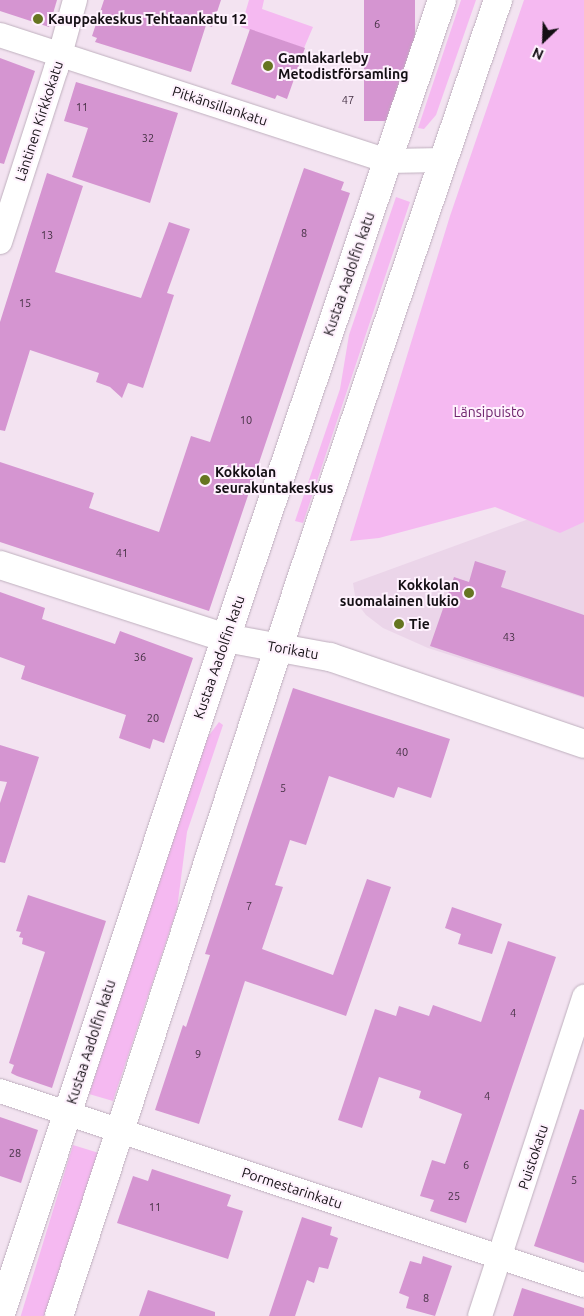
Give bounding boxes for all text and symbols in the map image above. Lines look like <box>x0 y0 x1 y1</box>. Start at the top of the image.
place label: Kauppakeskus Tehtaankatu 12 <box>48 11 247 27</box>
marker: Kauppakeskus Tehtaankatu 12 <box>32 13 44 25</box>
north arrow <box>519 15 569 65</box>
house number: 6 <box>374 17 380 31</box>
text: N <box>530 44 546 63</box>
place label: Gamlakarleby Metodistförsamling <box>278 50 408 82</box>
street label: Läntinen Kirkkokatu <box>12 59 66 183</box>
marker: Gamlakarleby Metodistförsamling <box>262 60 274 72</box>
street label: Pitkänsillankatu <box>170 83 270 129</box>
house number: 47 <box>342 93 354 107</box>
house number: 11 <box>76 100 88 114</box>
house number: 32 <box>142 131 154 145</box>
street label: Kustaa Aadolfin katu <box>320 210 378 338</box>
house number: 8 <box>301 226 307 240</box>
house number: 13 <box>41 228 53 242</box>
house number: 15 <box>19 296 31 310</box>
park label: Länsipuisto <box>453 404 525 420</box>
house number: 10 <box>240 413 252 427</box>
place label: Kokkolan seurakuntakeskus <box>215 464 333 497</box>
marker: Kokkolan seurakuntakeskus <box>199 474 211 486</box>
house number: 41 <box>116 546 128 560</box>
place label: Kokkolan suomalainen lukio <box>340 577 459 610</box>
marker: Kokkolan suomalainen lukio <box>463 587 475 599</box>
street label: Kustaa Aadolfin katu <box>190 593 248 721</box>
place label: Tie <box>409 616 430 632</box>
marker: Tie <box>393 618 405 630</box>
house number: 43 <box>503 630 515 644</box>
street label: Torikatu <box>266 637 320 663</box>
house number: 36 <box>134 650 146 664</box>
house number: 20 <box>147 711 159 725</box>
house number: 40 <box>396 745 408 759</box>
house number: 5 <box>280 781 286 795</box>
house number: 7 <box>246 899 252 913</box>
street label: Kustaa Aadolfin katu <box>63 978 119 1106</box>
house number: 4 <box>510 1006 516 1020</box>
house number: 9 <box>195 1047 201 1061</box>
house number: 4 <box>484 1089 490 1103</box>
street label: Puistokatu <box>515 1122 551 1192</box>
house number: 28 <box>9 1146 21 1160</box>
house number: 6 <box>463 1158 469 1172</box>
street label: Pormestarinkatu <box>240 1164 344 1212</box>
house number: 5 <box>571 1173 577 1187</box>
house number: 25 <box>448 1189 460 1203</box>
house number: 11 <box>149 1200 161 1214</box>
house number: 8 <box>423 1291 429 1305</box>

